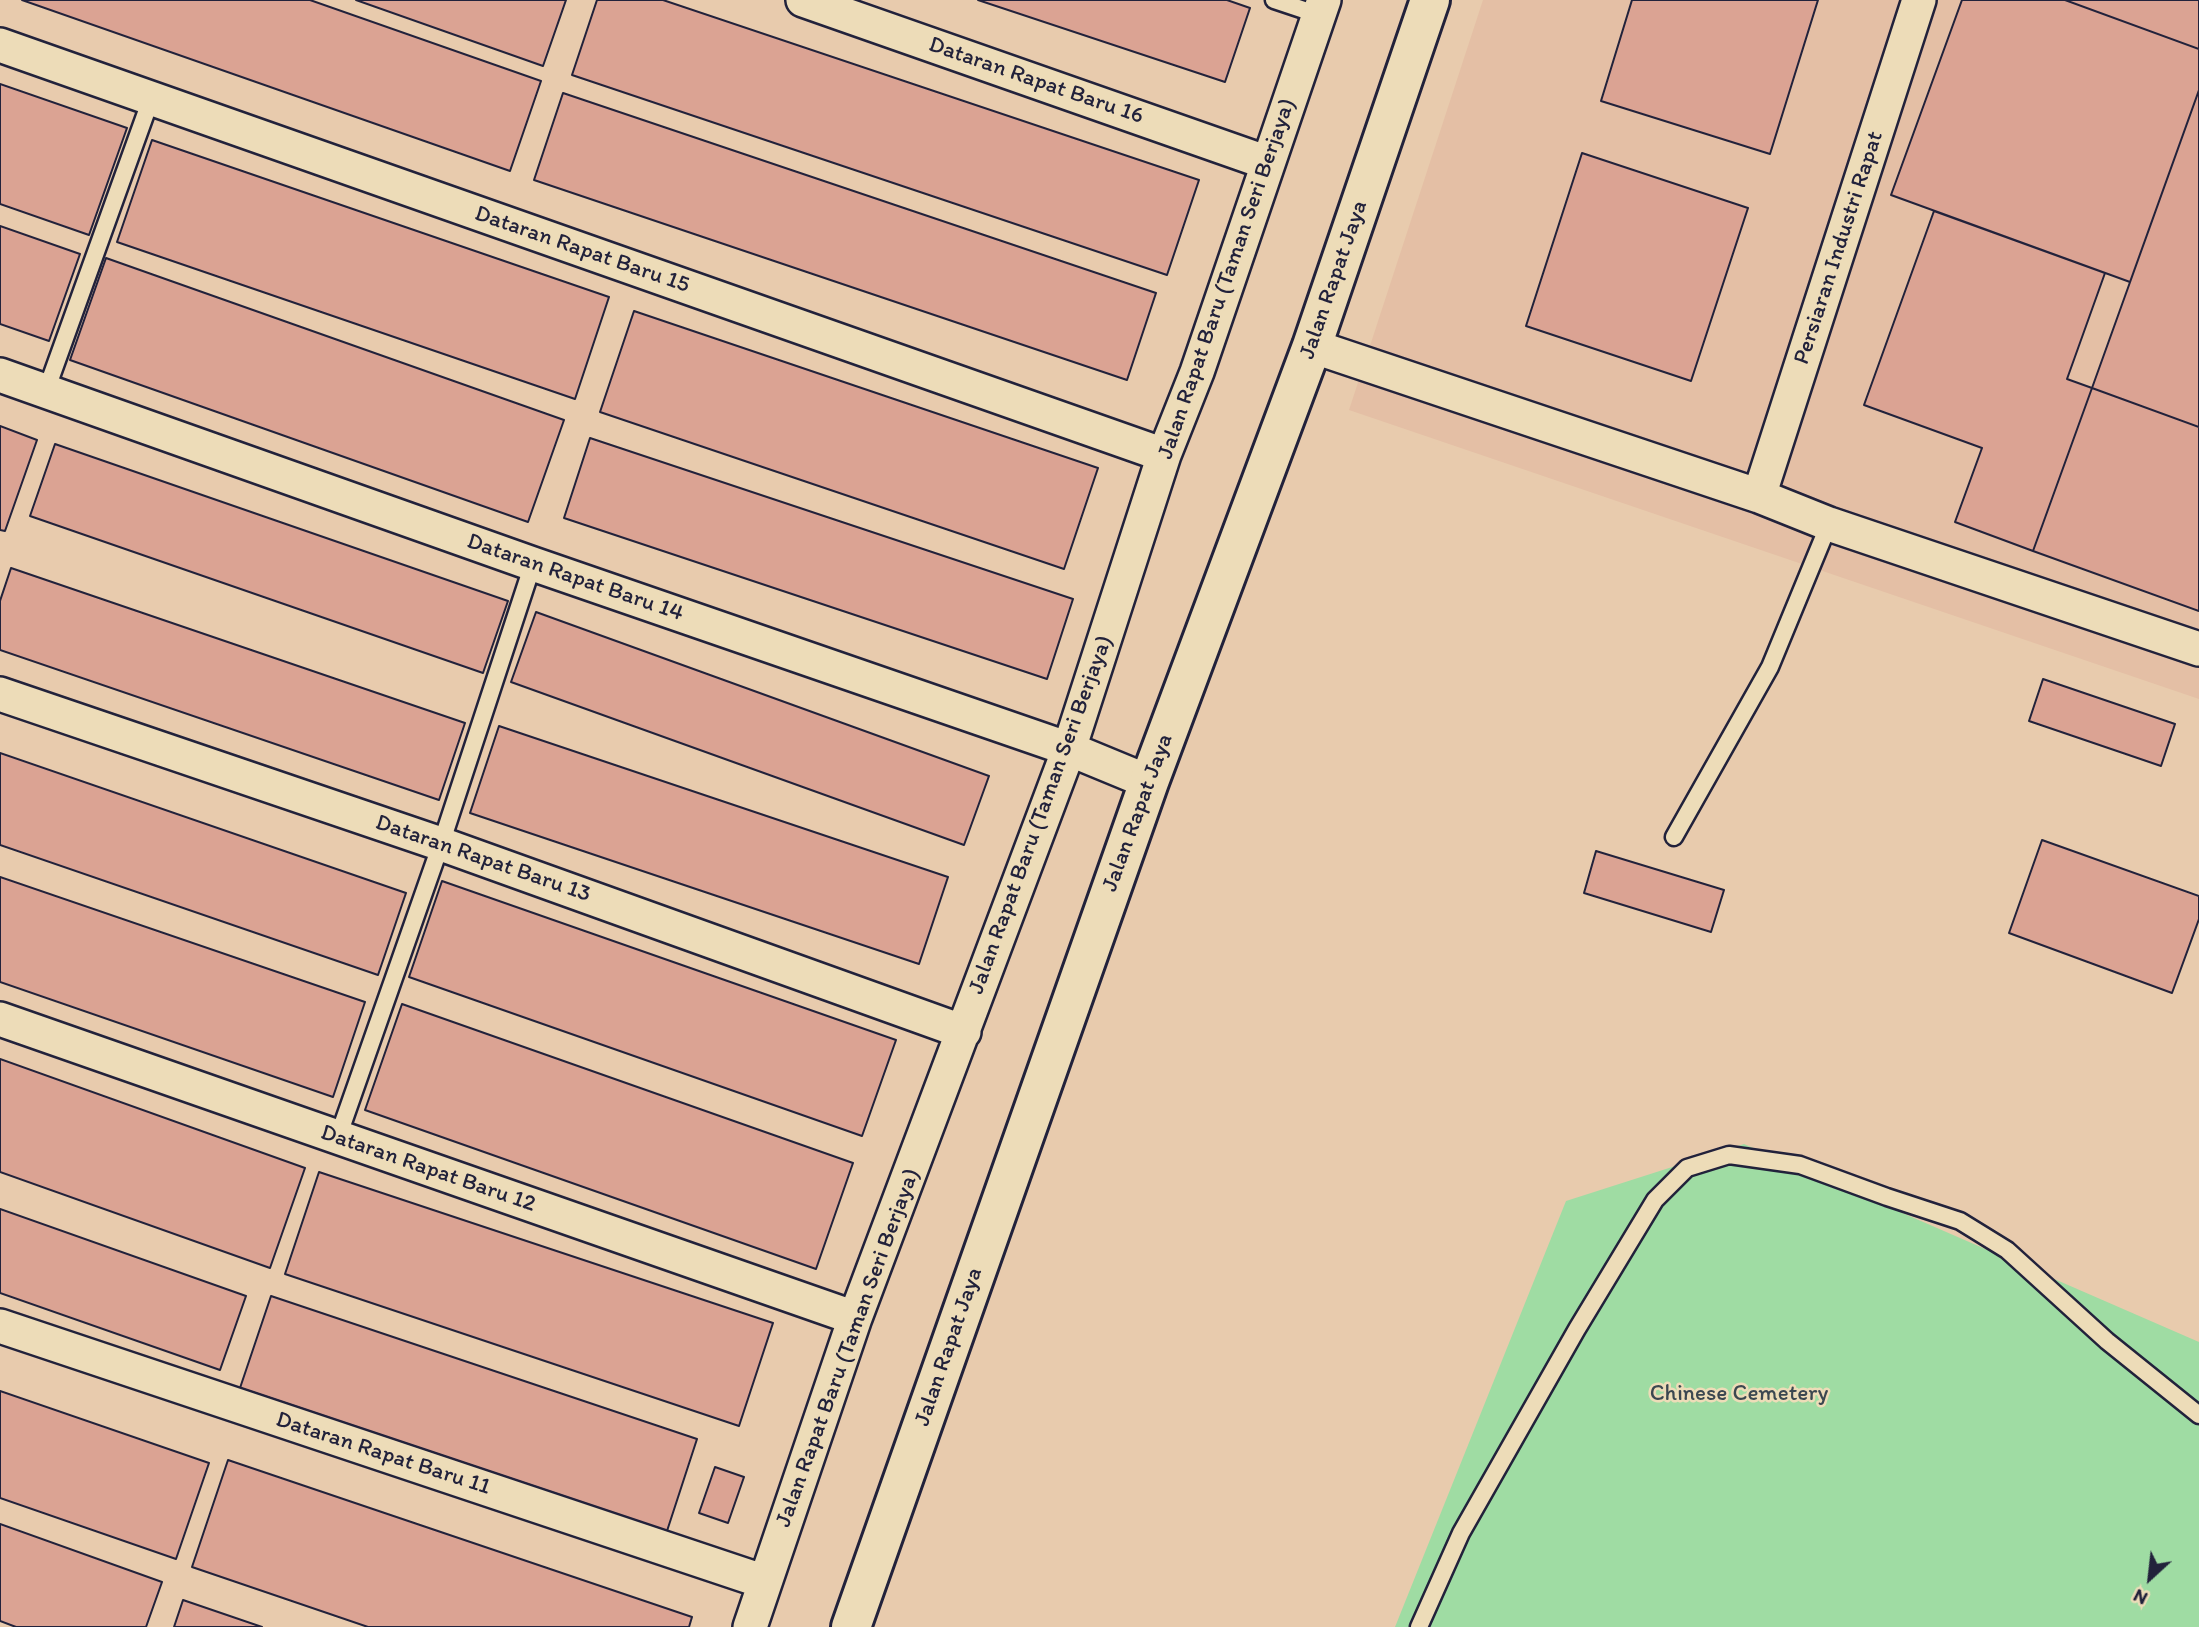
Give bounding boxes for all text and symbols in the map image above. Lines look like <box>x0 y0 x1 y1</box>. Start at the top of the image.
street label: Dataran Rapat Baru 16 <box>925 31 1147 131</box>
street label: Jalan Rapat Baru (Taman Seri Berjaya) <box>1152 95 1302 463</box>
street label: Persiaran Industri Rapat <box>1788 128 1890 368</box>
street label: Jalan Rapat Jaya <box>1294 197 1374 363</box>
street label: Dataran Rapat Baru 15 <box>471 200 693 300</box>
street label: Dataran Rapat Baru 14 <box>463 528 687 628</box>
street label: Jalan Rapat Baru (Taman Seri Berjaya) <box>963 632 1119 998</box>
street label: Jalan Rapat Jaya <box>1097 730 1179 896</box>
street label: Dataran Rapat Baru 13 <box>372 809 594 909</box>
street label: Dataran Rapat Baru 12 <box>317 1119 539 1219</box>
street label: Jalan Rapat Baru (Taman Seri Berjaya) <box>770 1165 926 1531</box>
street label: Jalan Rapat Jaya <box>909 1264 989 1430</box>
park label: Chinese Cemetery <box>1650 1380 1828 1408</box>
street label: Dataran Rapat Baru 11 <box>272 1406 494 1502</box>
north arrow <box>2115 1543 2185 1613</box>
text: N <box>2129 1584 2151 1610</box>

